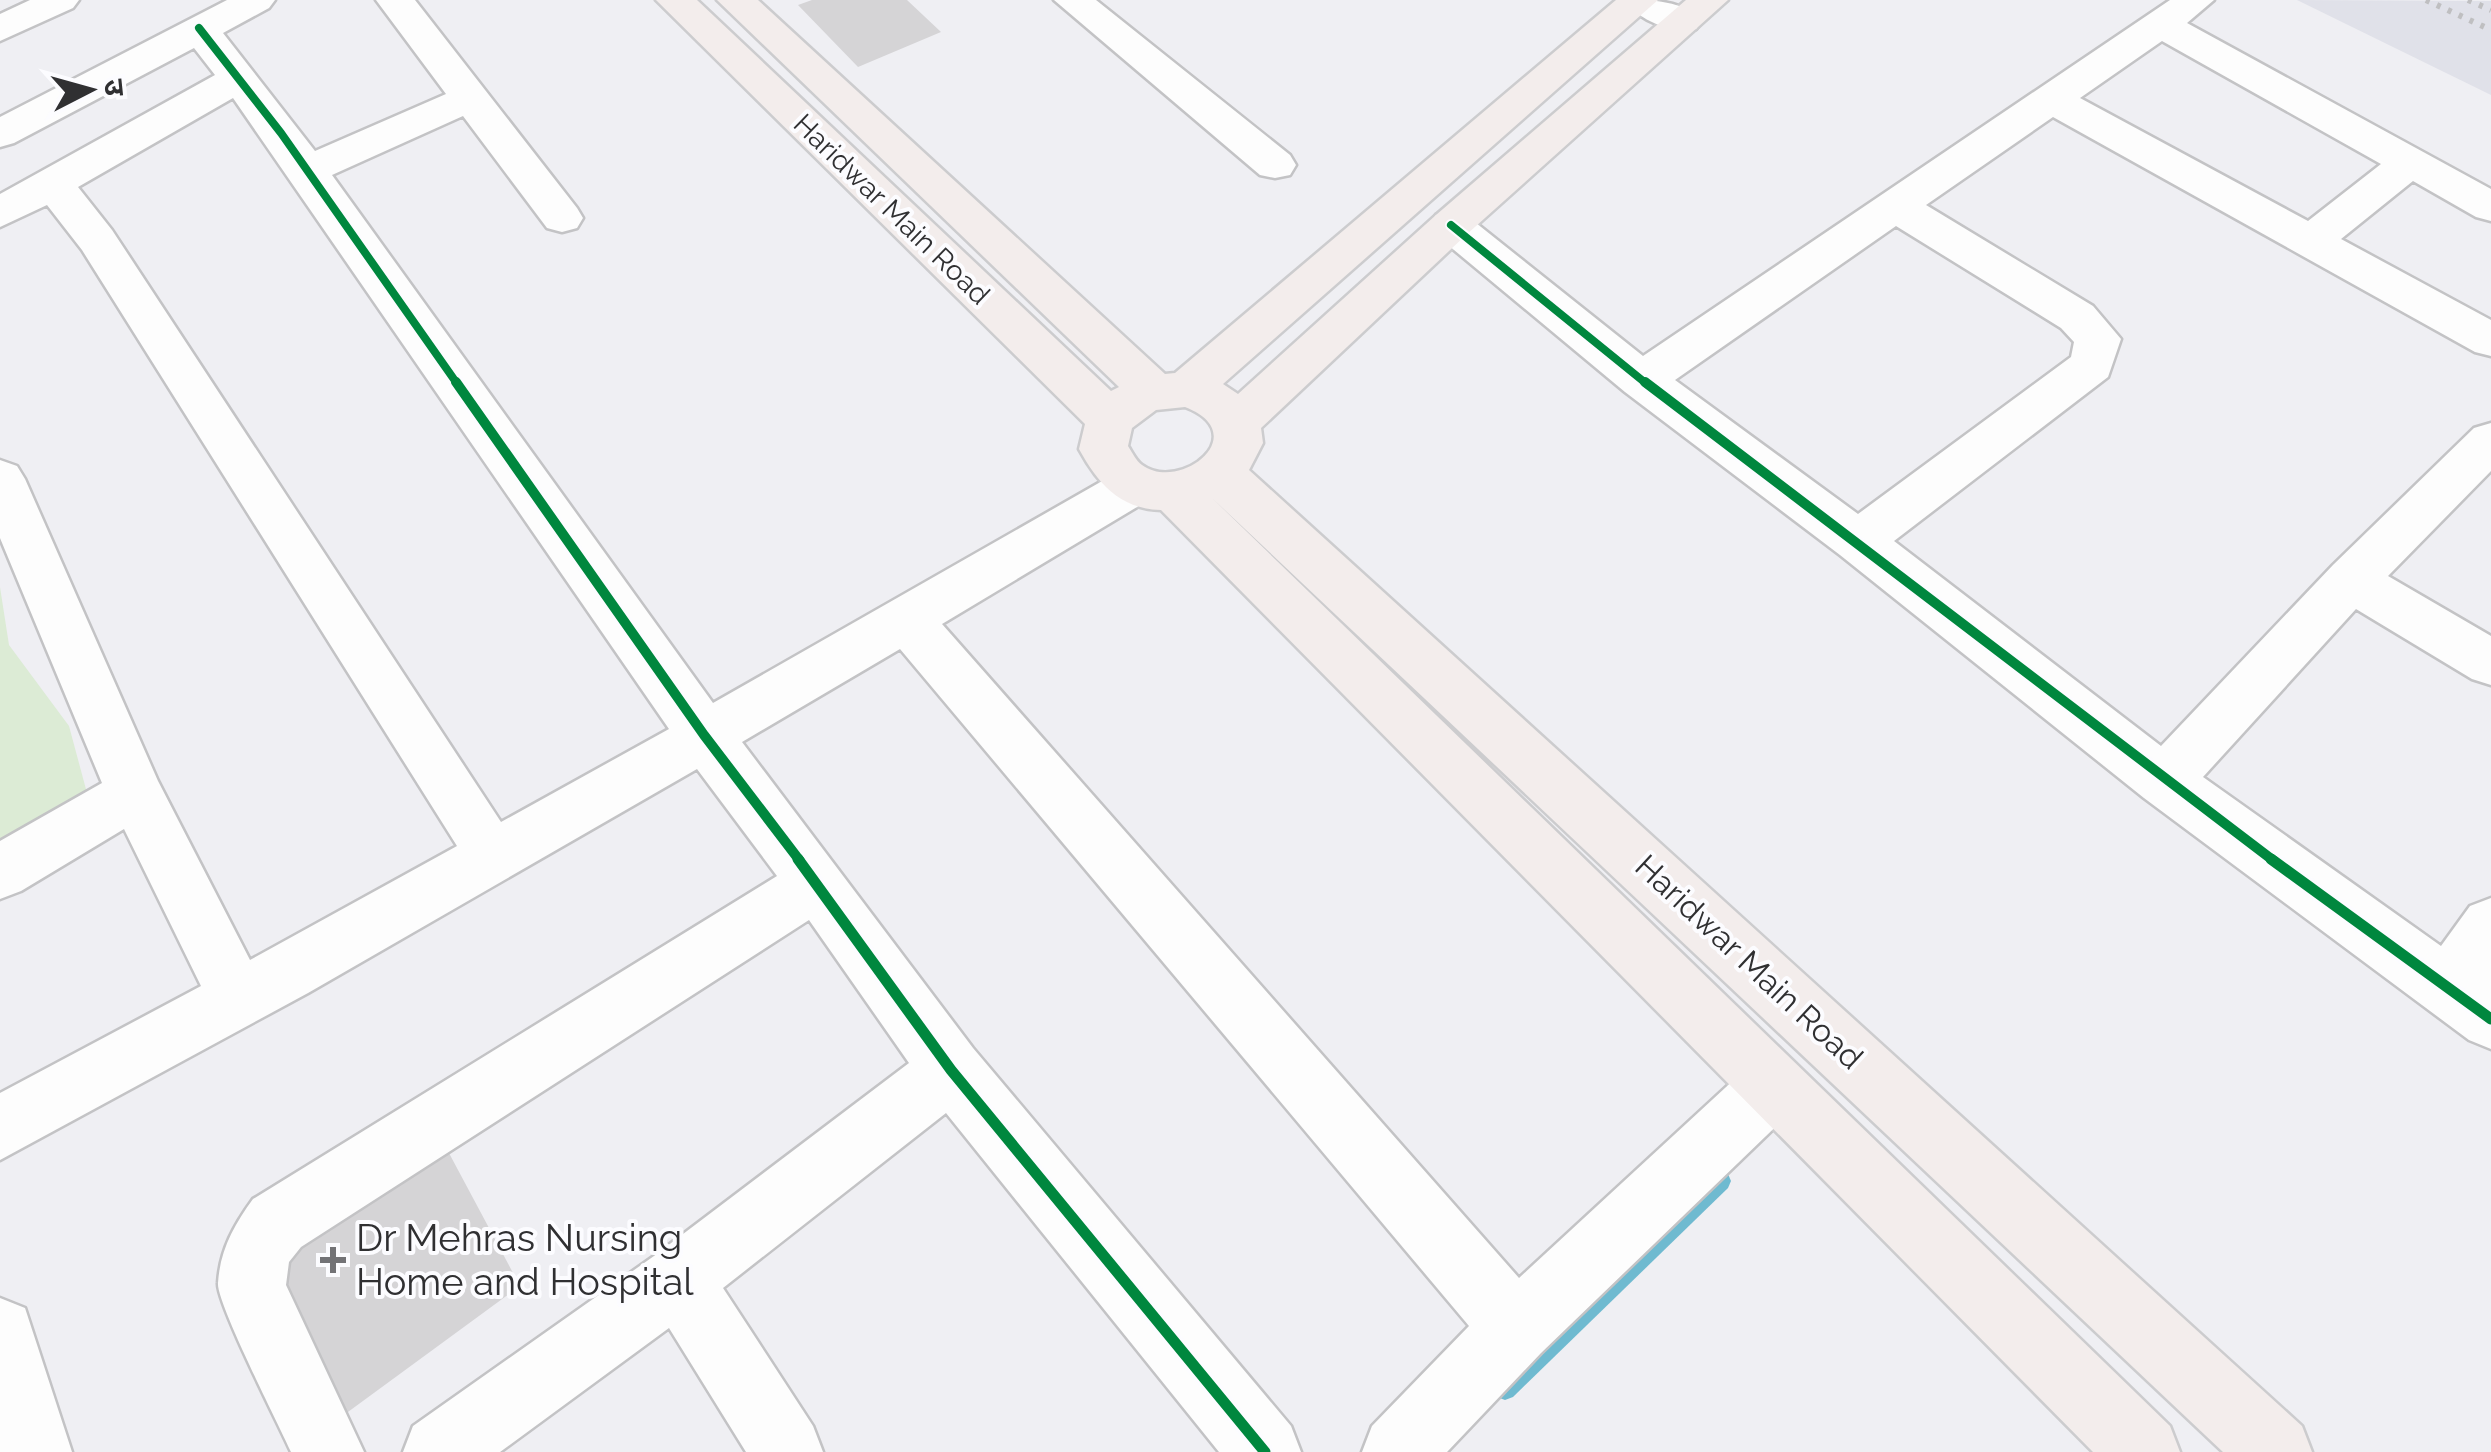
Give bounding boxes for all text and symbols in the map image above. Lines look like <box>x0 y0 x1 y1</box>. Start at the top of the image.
north arrow <box>40 40 140 140</box>
text: उ <box>97 78 132 98</box>
street label: Haridwar Main Road <box>787 107 996 311</box>
street label: Haridwar Main Road <box>1628 847 1870 1076</box>
place label: Dr Mehras Nursing Home and Hospital <box>356 1215 694 1304</box>
marker: Dr Mehras Nursing Home and Hospital <box>320 1247 346 1273</box>

